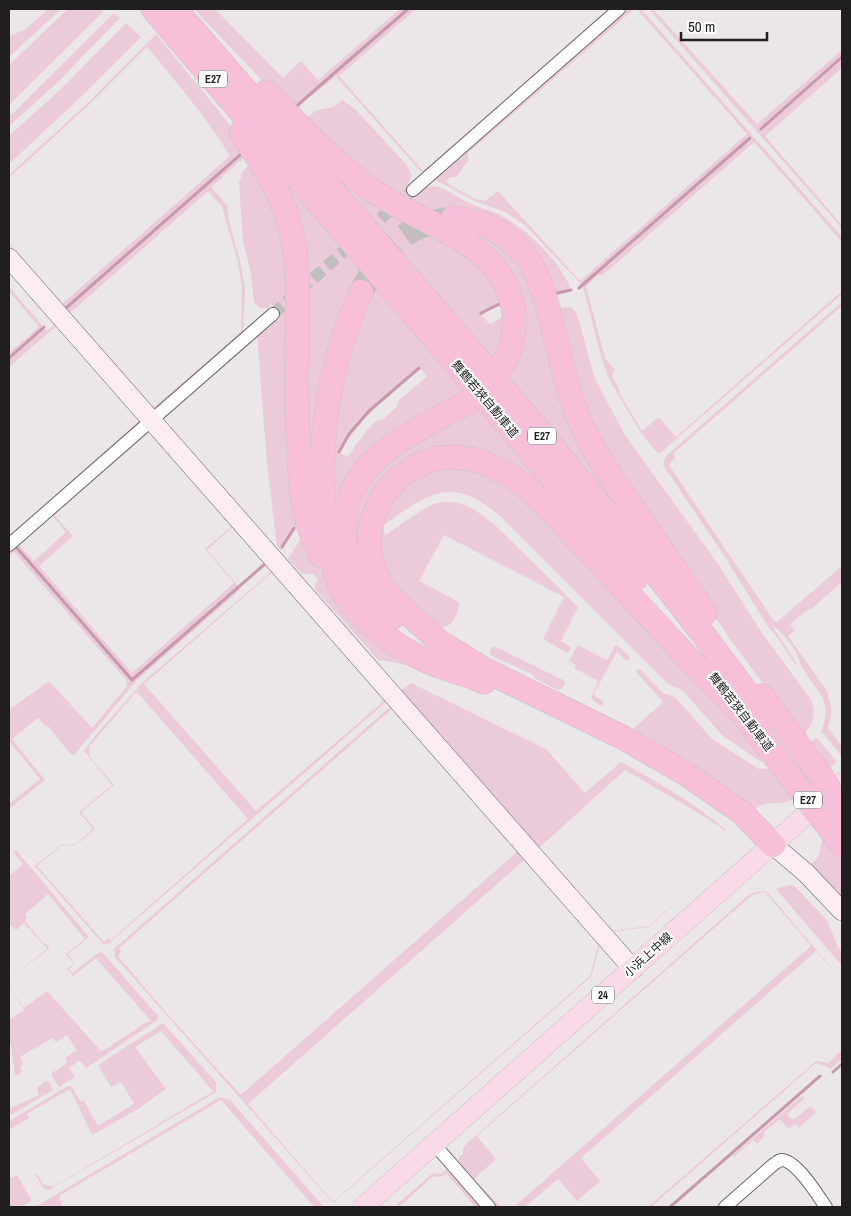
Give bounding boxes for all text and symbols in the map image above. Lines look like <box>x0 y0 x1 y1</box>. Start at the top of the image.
scale bar <box>681 10 767 42</box>
text: 50 m <box>688 16 715 37</box>
road number: E27 <box>199 70 227 88</box>
street label: 舞鶴若狭自動車道 <box>448 357 522 441</box>
road number: E27 <box>528 428 556 444</box>
street label: 舞鶴若狭自動車道 <box>705 669 777 755</box>
road number: E27 <box>794 792 822 808</box>
street label: 小浜上中線 <box>620 929 676 981</box>
road number: 24 <box>592 986 614 1004</box>

